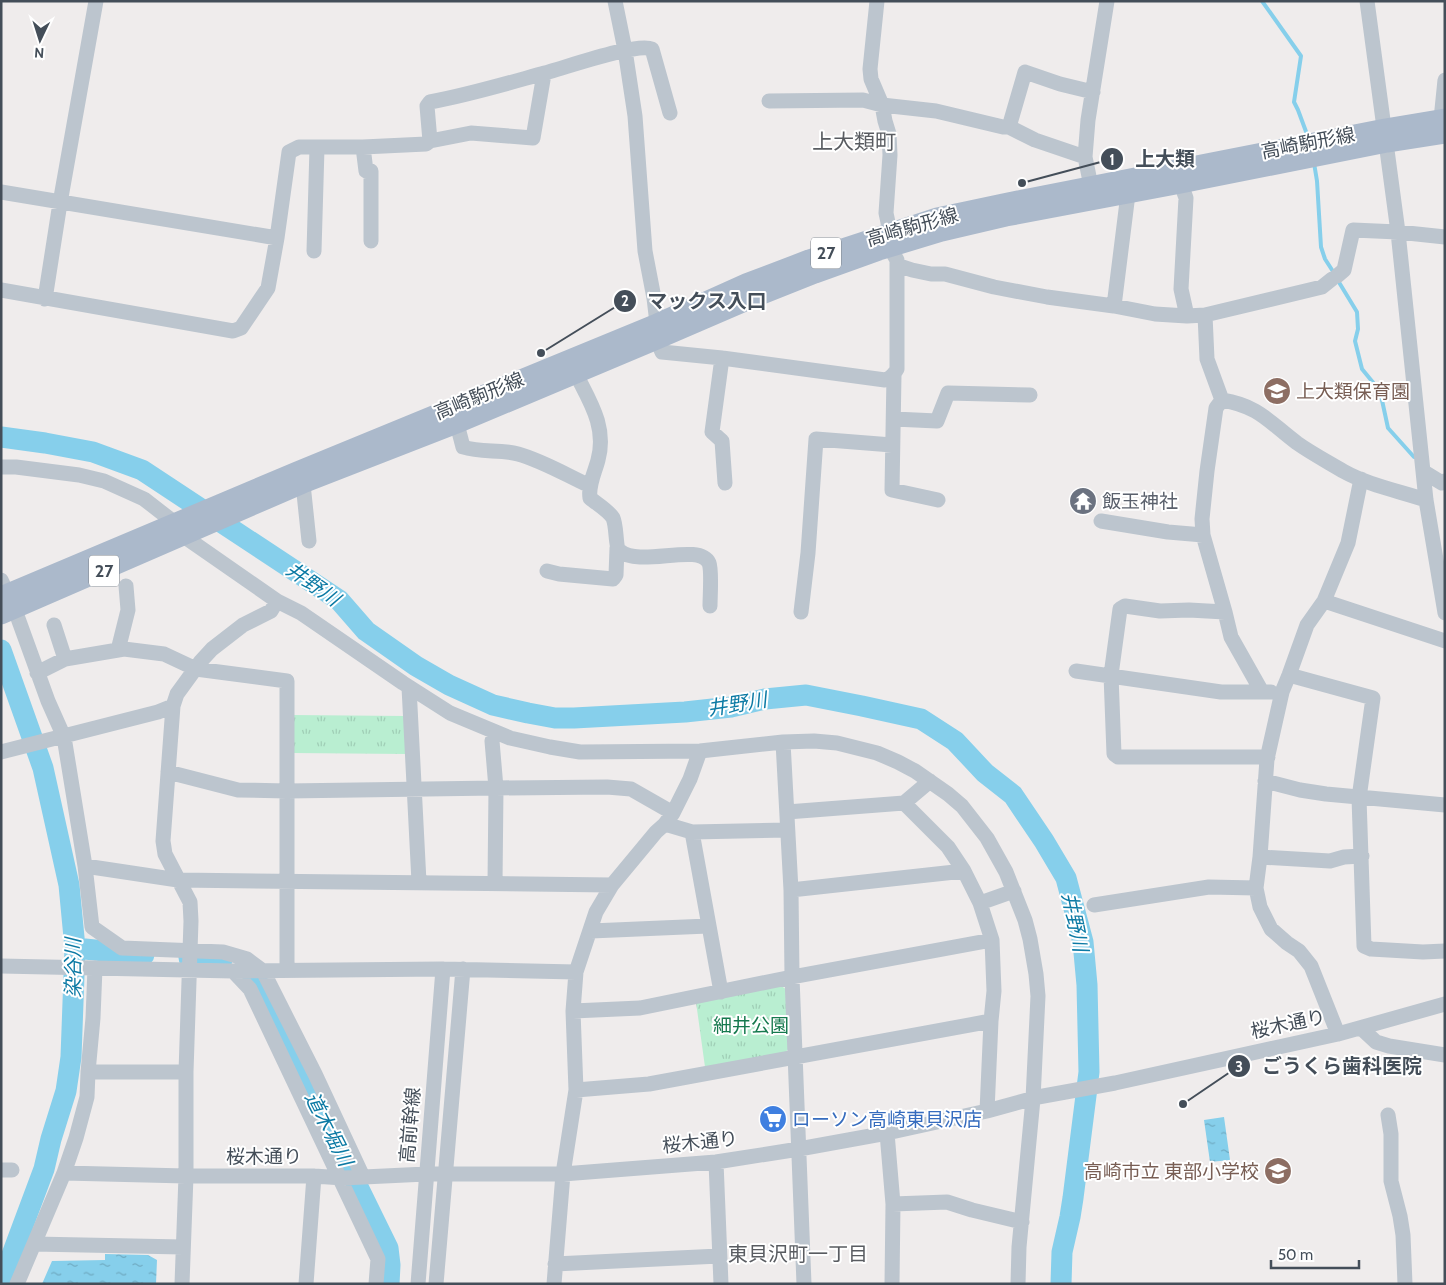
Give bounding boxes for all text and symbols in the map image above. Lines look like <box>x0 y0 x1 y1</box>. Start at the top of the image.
north arrow <box>15 15 65 65</box>
text: N <box>34 44 45 62</box>
street label: 高崎駒形線 <box>1259 123 1357 163</box>
district label: 上大類町 <box>812 129 896 154</box>
callout: 上大類 <box>1100 142 1205 177</box>
text: 上大類 <box>1135 147 1195 171</box>
text: 1 <box>1109 151 1115 169</box>
street label: 高崎駒形線 <box>863 203 961 251</box>
road number: 27 <box>811 238 841 268</box>
callout: マックス入口 <box>612 283 777 318</box>
text: マックス入口 <box>647 289 767 313</box>
text: 2 <box>621 292 629 310</box>
street label: 高崎駒形線 <box>431 368 527 424</box>
school or university icon: 上大類保育園 <box>1262 376 1292 406</box>
place label: 上大類保育園 <box>1296 380 1410 403</box>
temple icon: 飯玉神社 <box>1068 486 1098 516</box>
place label: 飯玉神社 <box>1102 490 1178 513</box>
road number: 27 <box>89 556 119 586</box>
water label: 井野川 <box>282 557 346 612</box>
water label: 井野川 <box>705 687 770 721</box>
water label: 井野川 <box>1057 890 1093 956</box>
water label: 染谷川 <box>61 936 85 998</box>
street label: 桜木通り <box>1248 1005 1328 1043</box>
park label: 細井公園 <box>713 1014 789 1037</box>
callout: ごうくら歯科医院 <box>1227 1049 1432 1084</box>
text: ごうくら歯科医院 <box>1262 1054 1422 1078</box>
text: 3 <box>1235 1058 1243 1076</box>
street label: 高前幹線 <box>395 1086 425 1164</box>
water label: 道木堀川 <box>300 1088 359 1172</box>
supermarket icon: ローソン高崎東貝沢店 <box>758 1104 788 1134</box>
place label: ローソン高崎東貝沢店 <box>792 1108 982 1131</box>
street label: 桜木通り <box>661 1127 739 1157</box>
street label: 桜木通り <box>226 1145 302 1168</box>
school or university icon: 高崎市立 東部小学校 <box>1263 1156 1293 1186</box>
place label: 高崎市立 東部小学校 <box>1084 1160 1259 1183</box>
scale bar <box>1271 1238 1358 1270</box>
district label: 東貝沢町一丁目 <box>728 1242 868 1266</box>
text: 50 m <box>1278 1246 1313 1264</box>

